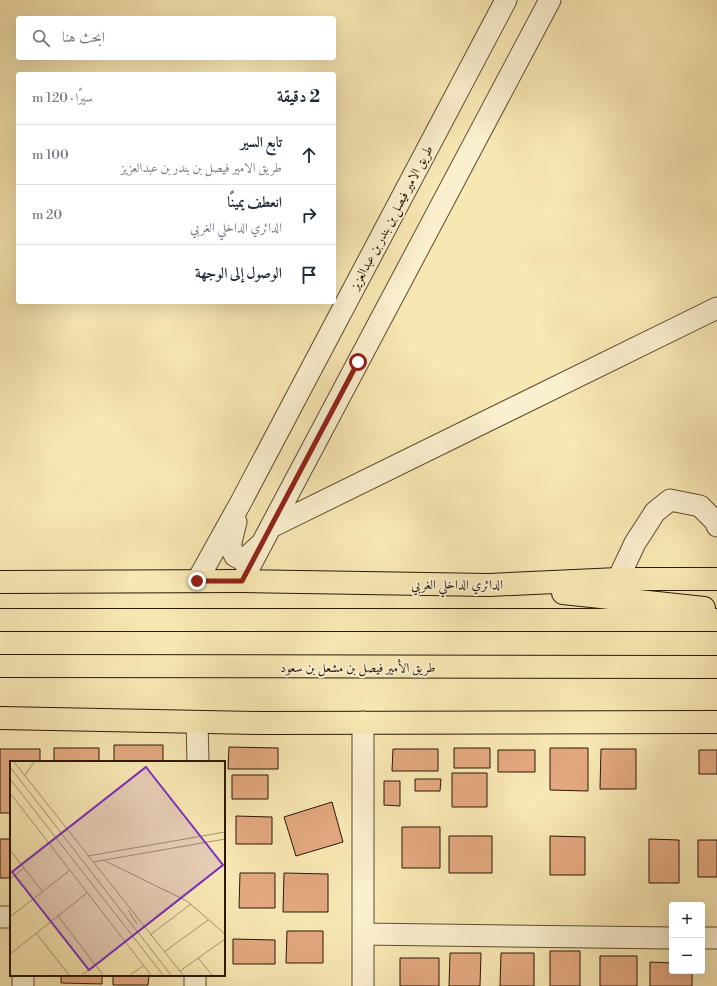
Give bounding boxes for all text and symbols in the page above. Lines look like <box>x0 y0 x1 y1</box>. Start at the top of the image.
search box <box>16 16 336 60</box>
icon: search <box>30 27 52 49</box>
text: ابحث هنا <box>62 28 105 47</box>
text: 2 دقيقة <box>277 86 320 108</box>
text: سيرًا · 120 m <box>32 90 93 106</box>
text: تابع السير <box>240 133 282 152</box>
street label: طريق الامير فيصل بن بندر بن عبدالعزيز <box>346 143 438 295</box>
icon: ahead <box>298 144 320 166</box>
text: 100 m <box>32 147 69 163</box>
text: طريق الامير فيصل بن بندر بن عبدالعزيز <box>121 160 282 176</box>
text: انعطف يمينًا <box>227 193 282 212</box>
icon: right <box>298 204 320 226</box>
text: 20 m <box>32 207 62 223</box>
text: الدائري الداخلي الغربي <box>190 220 282 236</box>
text: الوصول إلى الوجهة <box>195 264 282 283</box>
icon: arrive <box>298 264 320 286</box>
route start <box>349 353 367 371</box>
route end <box>188 572 206 590</box>
street label: الدائري الداخلي الغربي <box>411 577 503 598</box>
street label: طريق الأمير فيصل بن مشعل بن سعود <box>280 659 436 677</box>
inset map <box>10 761 225 976</box>
map controls <box>669 902 705 974</box>
button: + <box>669 902 705 938</box>
button: − <box>669 938 705 974</box>

